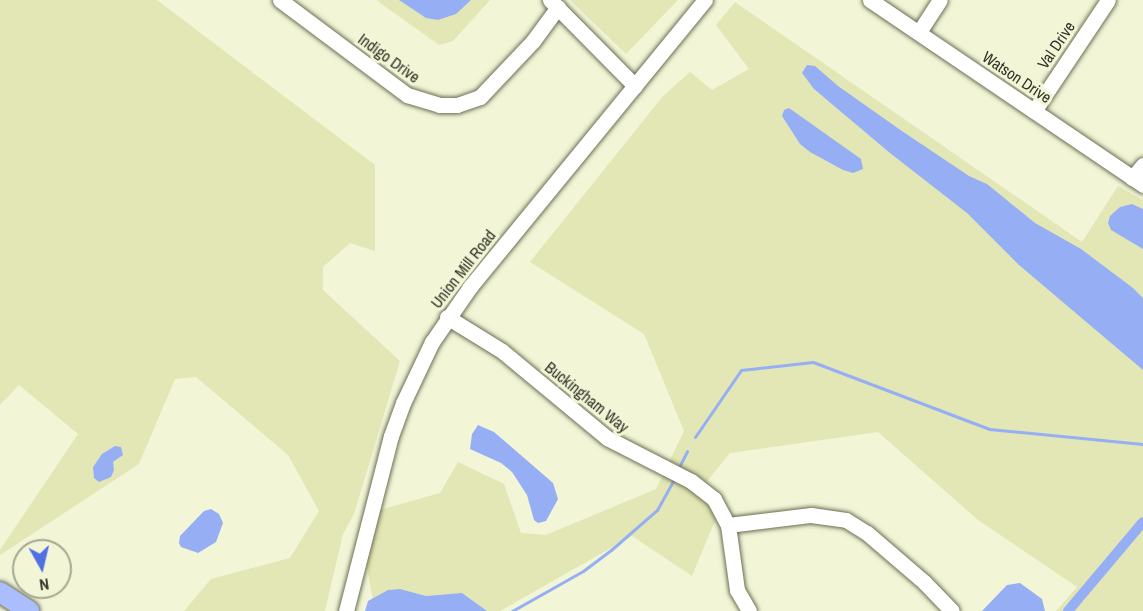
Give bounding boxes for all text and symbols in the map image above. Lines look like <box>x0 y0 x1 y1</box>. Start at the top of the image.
street label: Val Drive <box>1033 18 1079 72</box>
street label: Indigo Drive <box>354 29 424 87</box>
street label: Watson Drive <box>979 47 1055 107</box>
street label: Union Mill Road <box>426 226 500 312</box>
street label: Buckingham Way <box>541 357 633 437</box>
north arrow <box>12 539 72 599</box>
text: N <box>38 573 50 596</box>

